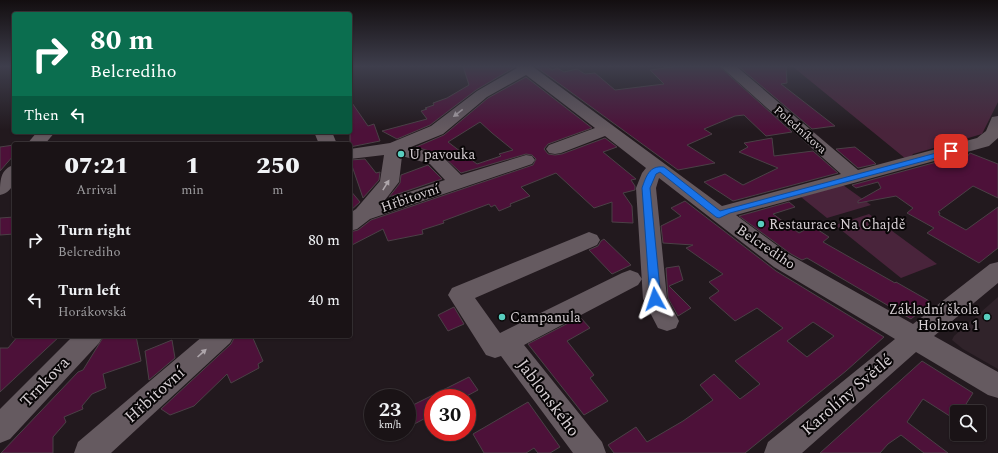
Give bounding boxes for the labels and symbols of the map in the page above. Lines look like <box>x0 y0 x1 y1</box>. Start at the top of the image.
street label: Poledníkova <box>769 101 831 159</box>
one-way arrow <box>453 109 464 117</box>
pin <box>934 134 968 168</box>
place label: U pavouka <box>409 144 475 165</box>
marker: U pavouka <box>396 149 406 159</box>
street label: Hřbitovní <box>378 178 443 218</box>
one-way arrow <box>383 179 390 190</box>
place label: Restaurace Na Chajdě <box>769 214 906 235</box>
marker: Restaurace Na Chajdě <box>756 219 766 229</box>
street label: Belcrediho <box>732 220 800 274</box>
position arrow <box>634 278 676 320</box>
place label: Základní škola Holzova 1 <box>889 299 979 336</box>
place label: Campanula <box>510 307 581 328</box>
marker: Campanula <box>497 312 507 322</box>
marker: Základní škola Holzova 1 <box>982 312 992 322</box>
one-way arrow <box>197 348 207 357</box>
street label: Karolíny Světlé <box>796 348 898 442</box>
street label: Trnkova <box>14 350 76 413</box>
street label: Jablonského <box>510 354 586 442</box>
street label: Hřbitovní <box>119 360 192 429</box>
speed limit sign: 30 <box>424 389 476 441</box>

